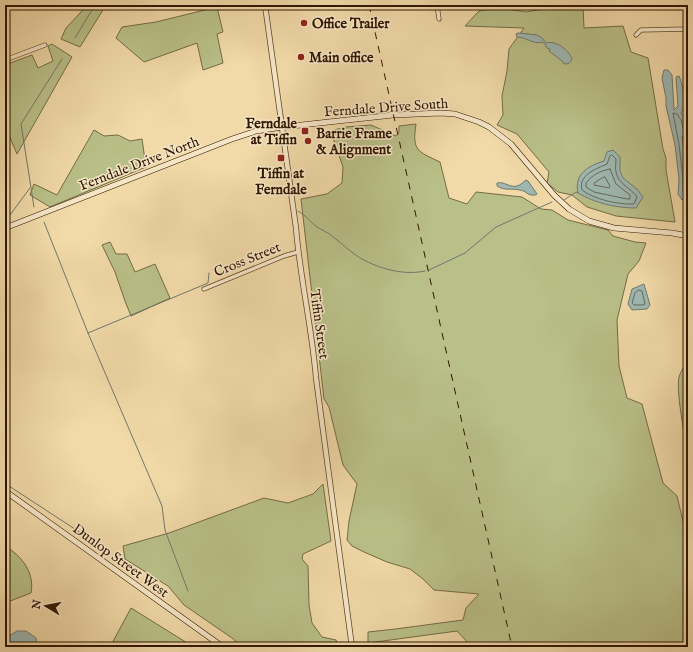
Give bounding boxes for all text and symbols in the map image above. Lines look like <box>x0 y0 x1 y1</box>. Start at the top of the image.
place label: Office Trailer <box>312 15 390 33</box>
marker: Office Trailer <box>299 18 309 28</box>
place label: Main office <box>309 49 374 67</box>
marker: Main office <box>296 52 306 62</box>
street label: Ferndale Drive South <box>323 95 449 121</box>
place label: Ferndale at Tiffin <box>245 115 298 149</box>
place label: Barrie Frame & Alignment <box>316 125 392 159</box>
marker: Ferndale at Tiffin <box>300 126 310 136</box>
street label: Ferndale Drive North <box>77 133 202 195</box>
marker: Barrie Frame & Alignment <box>303 136 313 146</box>
marker: Tiffin at Ferndale <box>276 153 286 163</box>
place label: Tiffin at Ferndale <box>255 165 307 199</box>
street label: Cross Street <box>211 238 284 281</box>
street label: Tiffin Street <box>305 288 333 360</box>
street label: Dunlop Street West <box>69 520 172 602</box>
north arrow <box>26 586 66 626</box>
text: N <box>29 598 45 611</box>

